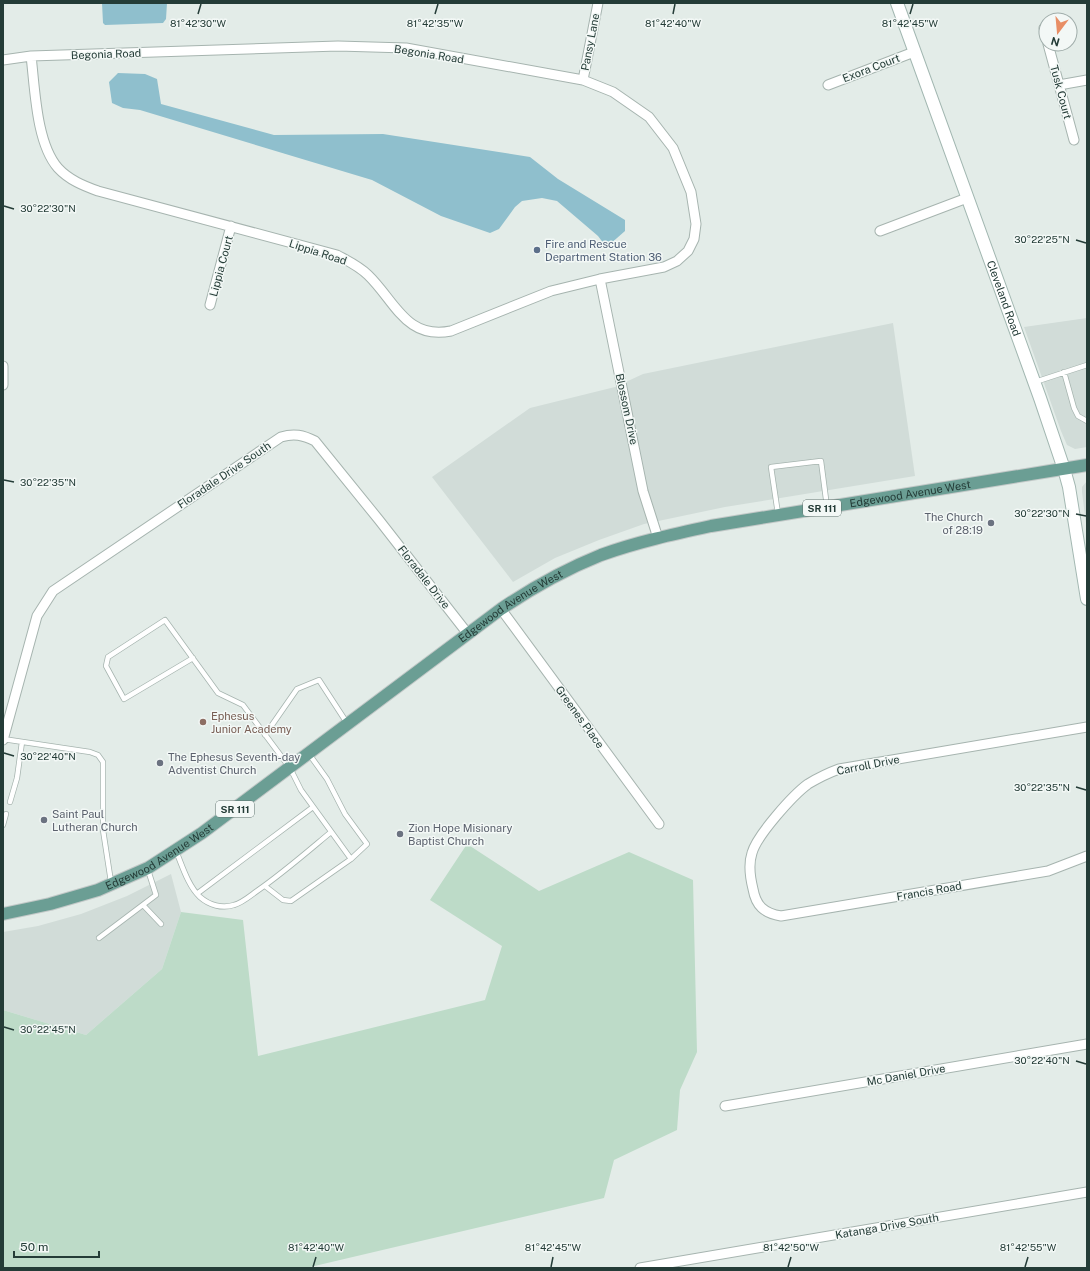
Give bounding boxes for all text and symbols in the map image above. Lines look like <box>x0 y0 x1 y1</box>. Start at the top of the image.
street label: Pansy Lane <box>579 12 601 72</box>
north arrow <box>1038 12 1078 52</box>
text: 81°42'30"W <box>170 17 226 29</box>
text: 81°42'35"W <box>407 17 464 29</box>
text: 81°42'40"W <box>645 17 702 29</box>
text: 81°42'45"W <box>882 17 939 29</box>
text: N <box>1049 35 1061 49</box>
street label: Begonia Road <box>393 43 465 65</box>
street label: Begonia Road <box>71 47 141 61</box>
street label: Exora Court <box>841 52 901 84</box>
street label: Tusk Court <box>1048 64 1074 120</box>
text: 30°22'30"N <box>20 202 76 214</box>
text: 30°22'25"N <box>1014 233 1070 245</box>
street label: Lippia Court <box>207 234 235 298</box>
street label: Lippia Road <box>288 237 348 267</box>
place label: Fire and Rescue Department Station 36 <box>545 238 662 263</box>
marker: Fire and Rescue Department Station 36 <box>532 245 542 255</box>
street label: Cleveland Road <box>985 259 1023 338</box>
street label: Blossom Drive <box>614 372 640 446</box>
street label: Floradale Drive South <box>175 439 273 511</box>
text: 30°22'35"N <box>20 476 76 488</box>
street label: Edgewood Avenue West <box>849 478 971 509</box>
road number: SR 111 <box>803 500 841 516</box>
text: 30°22'30"N <box>1014 507 1070 519</box>
place label: The Church of 28:19 <box>924 511 983 536</box>
marker: The Church of 28:19 <box>986 518 996 528</box>
street label: Floradale Drive <box>396 543 452 611</box>
street label: Edgewood Avenue West <box>456 568 564 645</box>
street label: Greenes Place <box>553 684 607 750</box>
place label: Ephesus Junior Academy <box>211 710 292 735</box>
marker: Ephesus Junior Academy <box>198 717 208 727</box>
text: 30°22'40"N <box>20 750 76 762</box>
place label: The Ephesus Seventh-day Adventist Church <box>168 751 300 776</box>
street label: Carroll Drive <box>836 753 900 777</box>
marker: The Ephesus Seventh-day Adventist Church <box>155 758 165 768</box>
text: 30°22'35"N <box>1014 781 1070 793</box>
road number: SR 111 <box>216 801 254 817</box>
place label: Saint Paul Lutheran Church <box>52 808 138 833</box>
marker: Saint Paul Lutheran Church <box>39 815 49 825</box>
street label: Edgewood Avenue West <box>104 821 215 892</box>
place label: Zion Hope Misionary Baptist Church <box>408 822 513 847</box>
marker: Zion Hope Misionary Baptist Church <box>395 829 405 839</box>
street label: Francis Road <box>895 879 963 903</box>
text: 30°22'45"N <box>20 1023 76 1035</box>
text: 30°22'40"N <box>1014 1054 1070 1066</box>
street label: Mc Daniel Drive <box>866 1062 946 1088</box>
street label: Katanga Drive South <box>834 1211 940 1241</box>
scale bar <box>14 1233 99 1259</box>
text: 50 m <box>20 1240 48 1254</box>
text: 81°42'40"W <box>288 1241 345 1253</box>
text: 81°42'45"W <box>525 1241 582 1253</box>
text: 81°42'50"W <box>763 1241 820 1253</box>
text: 81°42'55"W <box>1000 1241 1057 1253</box>

